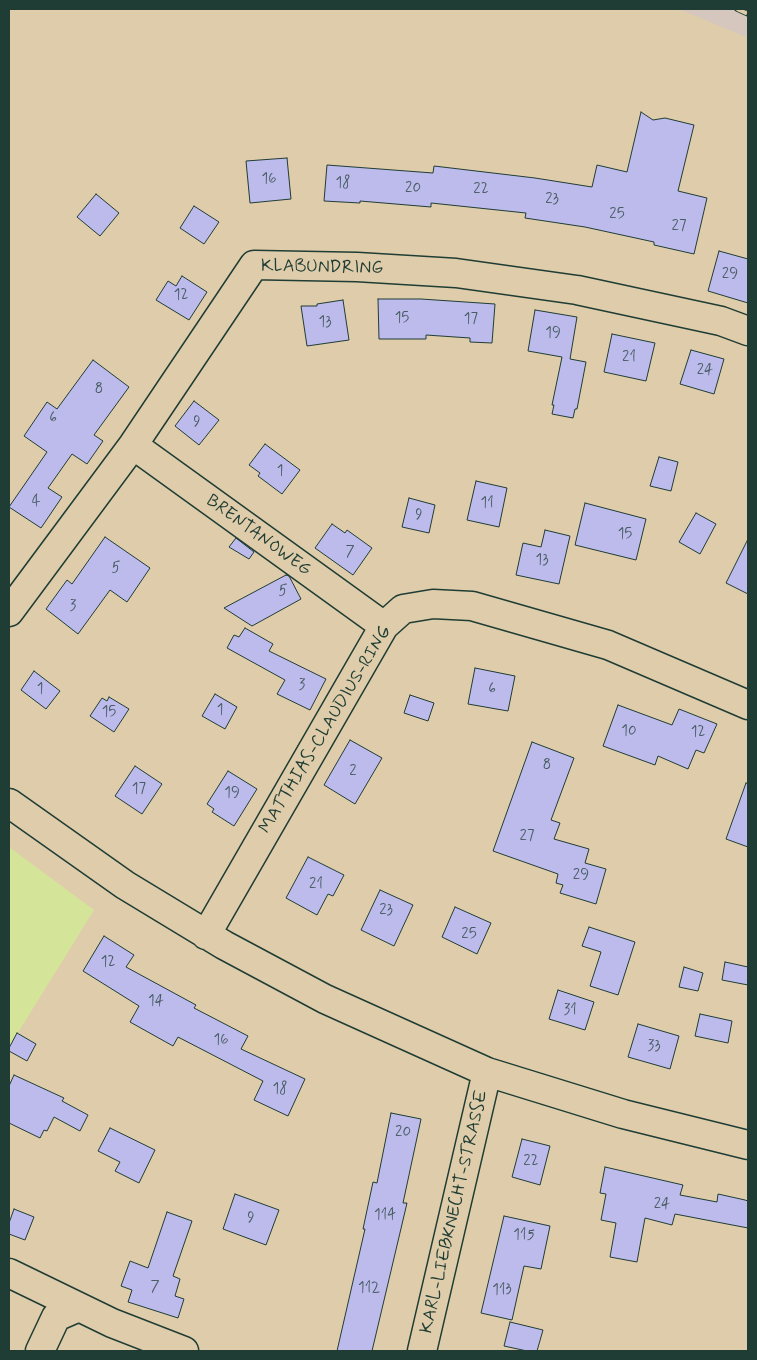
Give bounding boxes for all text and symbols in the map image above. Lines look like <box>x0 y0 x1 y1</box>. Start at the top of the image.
house number: 16 <box>262 171 276 189</box>
house number: 18 <box>336 175 350 193</box>
house number: 20 <box>405 180 421 198</box>
house number: 22 <box>473 181 489 199</box>
house number: 23 <box>545 191 559 209</box>
house number: 25 <box>609 206 625 224</box>
house number: 27 <box>672 218 686 236</box>
street label: KLABUNDRING <box>261 256 383 280</box>
house number: 29 <box>722 266 738 284</box>
house number: 12 <box>174 287 188 305</box>
house number: 15 <box>395 310 409 328</box>
house number: 17 <box>464 311 478 329</box>
house number: 13 <box>318 314 332 332</box>
house number: 19 <box>545 325 561 343</box>
house number: 21 <box>622 349 636 367</box>
house number: 24 <box>697 362 713 380</box>
house number: 8 <box>95 381 103 399</box>
house number: 6 <box>49 410 57 428</box>
house number: 9 <box>193 414 201 432</box>
house number: 1 <box>277 463 283 481</box>
street label: BRENTANOWEG <box>201 491 315 581</box>
house number: 4 <box>32 493 40 511</box>
house number: 11 <box>480 495 494 513</box>
house number: 9 <box>415 507 423 525</box>
house number: 15 <box>618 526 632 544</box>
house number: 7 <box>345 544 355 562</box>
house number: 13 <box>535 552 549 570</box>
house number: 5 <box>112 560 120 578</box>
house number: 5 <box>279 583 287 601</box>
house number: 3 <box>70 598 76 616</box>
street label: MATTHIAS-CLAUDIUS-RING <box>255 622 397 838</box>
house number: 3 <box>299 677 305 695</box>
house number: 1 <box>37 681 43 699</box>
house number: 6 <box>488 681 496 699</box>
house number: 1 <box>217 702 223 720</box>
house number: 15 <box>102 704 116 722</box>
house number: 10 <box>621 723 637 741</box>
house number: 12 <box>691 724 705 742</box>
house number: 8 <box>543 757 551 775</box>
house number: 2 <box>349 763 357 781</box>
house number: 17 <box>132 781 146 799</box>
house number: 19 <box>224 785 240 803</box>
house number: 27 <box>520 828 534 846</box>
house number: 29 <box>573 867 589 885</box>
house number: 21 <box>309 876 323 894</box>
house number: 23 <box>379 902 393 920</box>
house number: 25 <box>461 926 477 944</box>
house number: 12 <box>101 954 115 972</box>
house number: 14 <box>148 993 164 1011</box>
house number: 31 <box>563 1002 577 1020</box>
house number: 16 <box>214 1032 228 1050</box>
house number: 33 <box>647 1038 661 1056</box>
house number: 18 <box>273 1081 287 1099</box>
street label: KARL-LIEBKNECHT-STRASSE <box>416 1088 494 1336</box>
house number: 20 <box>395 1124 411 1142</box>
house number: 22 <box>523 1153 539 1171</box>
house number: 24 <box>654 1196 670 1214</box>
house number: 114 <box>374 1207 396 1225</box>
house number: 9 <box>247 1210 255 1228</box>
house number: 115 <box>513 1227 535 1245</box>
house number: 7 <box>150 1279 160 1297</box>
house number: 112 <box>358 1280 380 1298</box>
house number: 113 <box>492 1282 512 1300</box>

